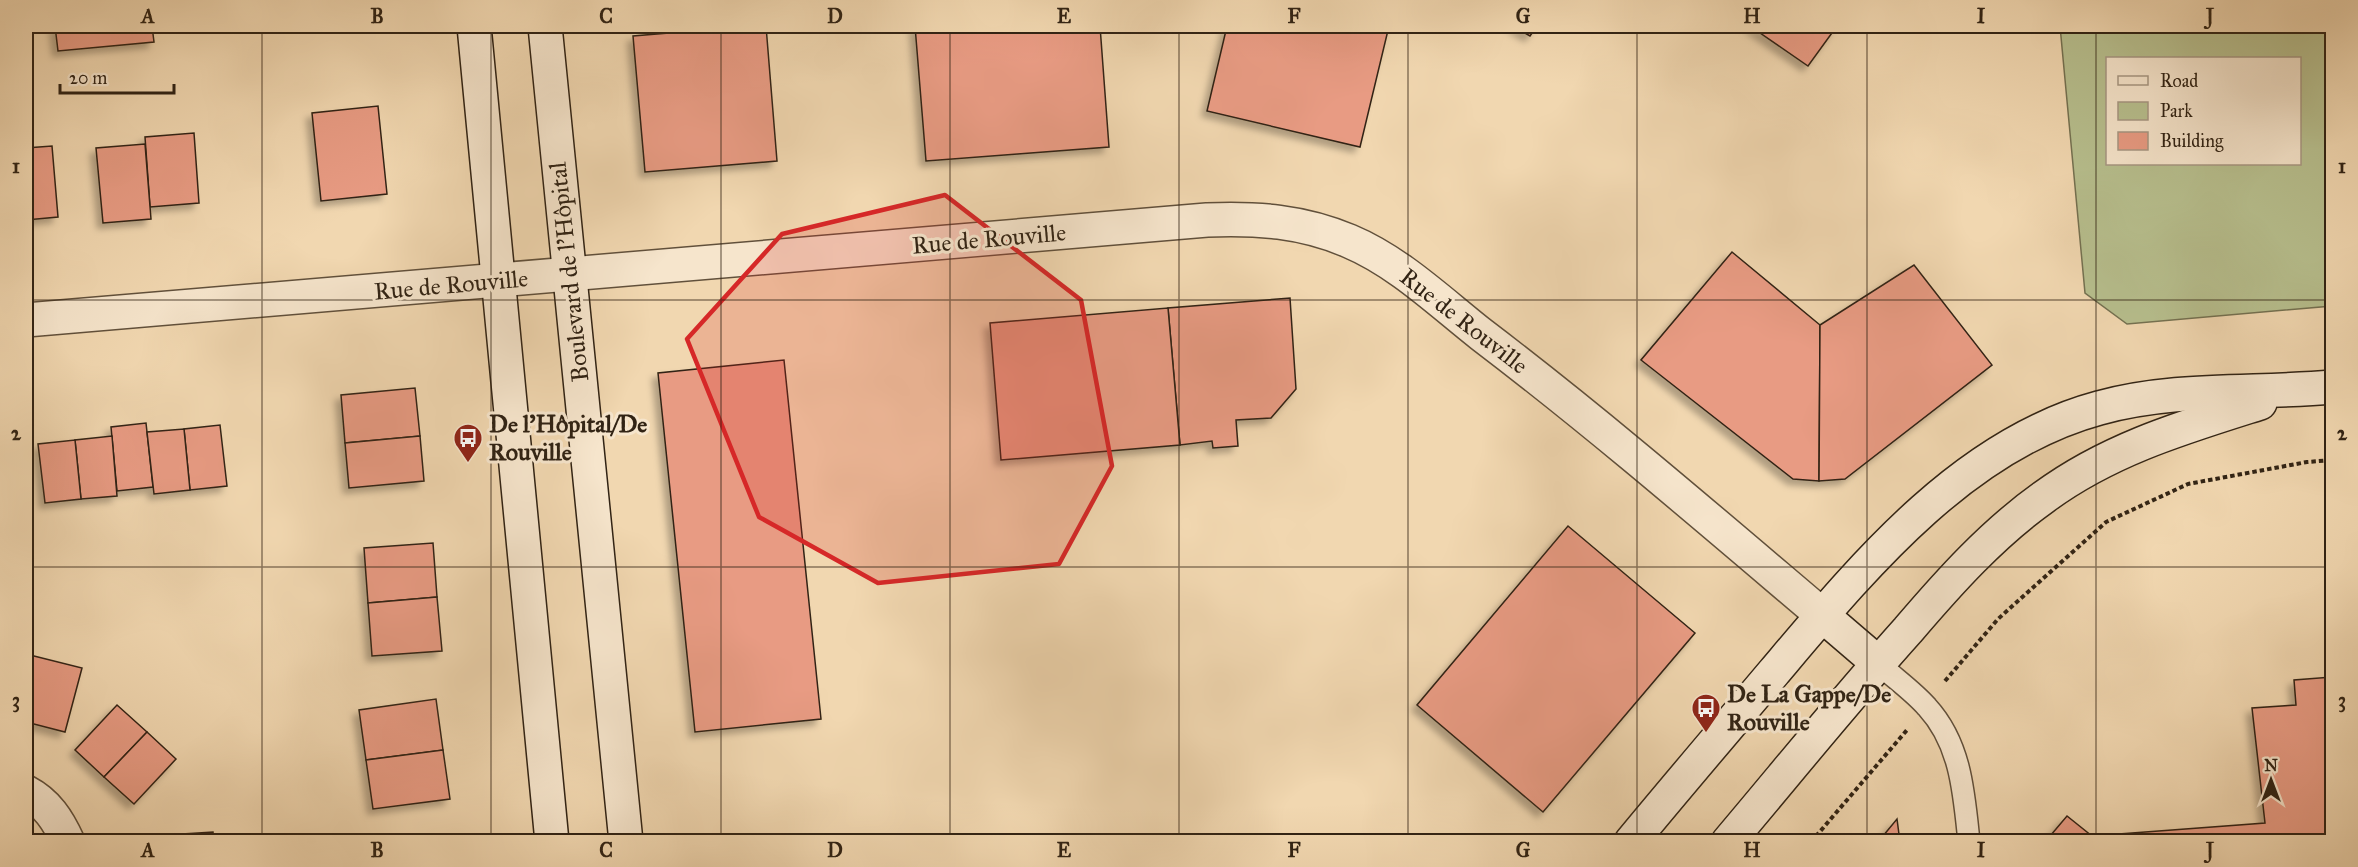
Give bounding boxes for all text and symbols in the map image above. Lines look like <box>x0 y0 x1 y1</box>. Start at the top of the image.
text: A <box>139 4 155 28</box>
text: B <box>370 4 384 28</box>
text: C <box>599 4 613 28</box>
text: D <box>827 4 843 28</box>
text: E <box>1057 4 1072 28</box>
text: F <box>1287 4 1301 28</box>
text: G <box>1516 4 1531 28</box>
text: H <box>1743 4 1761 28</box>
text: I <box>1977 4 1986 28</box>
text: J <box>2203 4 2215 30</box>
scale bar <box>60 57 174 95</box>
legend <box>2106 57 2301 165</box>
text: 20 m <box>69 67 107 89</box>
text: Road <box>2160 70 2198 92</box>
text: Park <box>2160 100 2193 122</box>
text: Building <box>2160 130 2224 153</box>
text: 1 <box>12 154 20 178</box>
text: 1 <box>2338 154 2346 178</box>
street label: Boulevard de l'Hôpital <box>542 160 595 383</box>
street label: Rue de Rouville <box>911 217 1067 261</box>
street label: Rue de Rouville <box>1394 262 1534 380</box>
street label: Rue de Rouville <box>373 263 529 307</box>
place label: De l'Hôpital/De Rouville <box>489 409 647 467</box>
text: 2 <box>11 421 22 445</box>
text: 2 <box>2337 421 2348 445</box>
bus stop icon: De l'Hôpital/De Rouville <box>452 422 484 464</box>
place label: De La Gappe/De Rouville <box>1727 679 1891 737</box>
text: 3 <box>12 688 20 713</box>
text: 3 <box>2338 688 2346 713</box>
bus stop icon: De La Gappe/De Rouville <box>1690 692 1722 734</box>
north arrow <box>2241 750 2301 810</box>
text: N <box>2264 756 2278 775</box>
text: A <box>139 838 155 862</box>
text: B <box>370 838 384 862</box>
text: C <box>599 838 613 862</box>
text: D <box>827 838 843 862</box>
text: E <box>1057 838 1072 862</box>
text: F <box>1287 838 1301 862</box>
text: G <box>1516 838 1531 862</box>
text: H <box>1743 838 1761 862</box>
text: I <box>1977 838 1986 862</box>
text: J <box>2203 838 2215 864</box>

